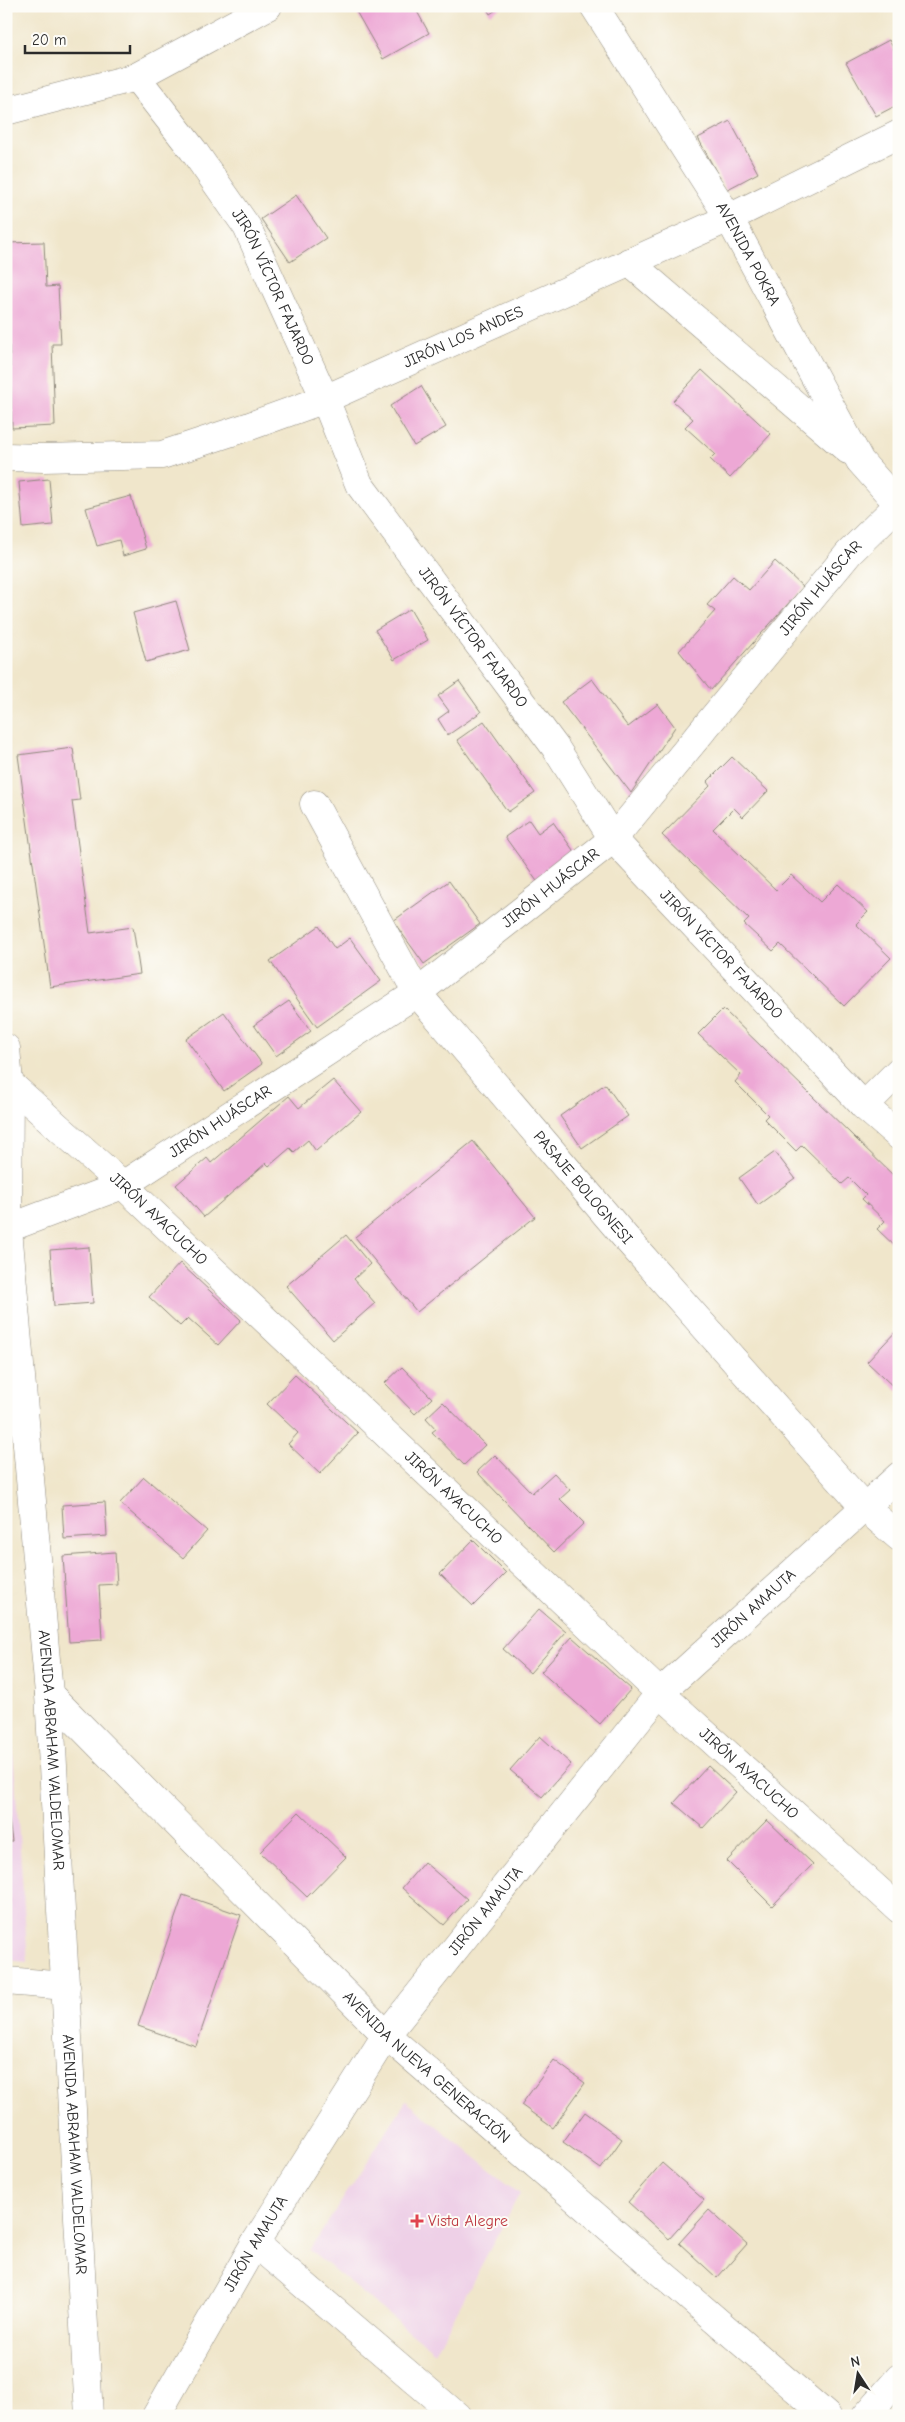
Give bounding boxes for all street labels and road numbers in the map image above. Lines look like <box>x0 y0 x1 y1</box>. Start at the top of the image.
street label: AVENIDA POKRA <box>712 199 784 309</box>
street label: JIRÓN VÍCTOR FAJARDO <box>228 205 318 368</box>
street label: JIRÓN LOS ANDES <box>400 302 526 372</box>
street label: JIRÓN HUÁSCAR <box>776 536 866 639</box>
street label: JIRÓN VÍCTOR FAJARDO <box>415 563 531 711</box>
street label: JIRÓN HUÁSCAR <box>498 844 603 932</box>
street label: JIRÓN VÍCTOR FAJARDO <box>656 886 786 1023</box>
street label: JIRÓN HUÁSCAR <box>166 1081 275 1162</box>
street label: PASAJE BOLOGNESI <box>530 1127 636 1248</box>
street label: JIRÓN AYACUCHO <box>106 1168 211 1269</box>
street label: JIRÓN AYACUCHO <box>401 1447 506 1548</box>
street label: JIRÓN AMAUTA <box>707 1565 799 1652</box>
street label: AVENIDA ABRAHAM VALDELOMAR <box>34 1629 68 1871</box>
street label: JIRÓN AYACUCHO <box>696 1724 802 1823</box>
street label: JIRÓN AMAUTA <box>444 1863 526 1959</box>
street label: AVENIDA NUEVA GENERACIÓN <box>339 1988 514 2147</box>
street label: AVENIDA ABRAHAM VALDELOMAR <box>59 2034 90 2275</box>
street label: JIRÓN AMAUTA <box>220 2193 291 2295</box>

